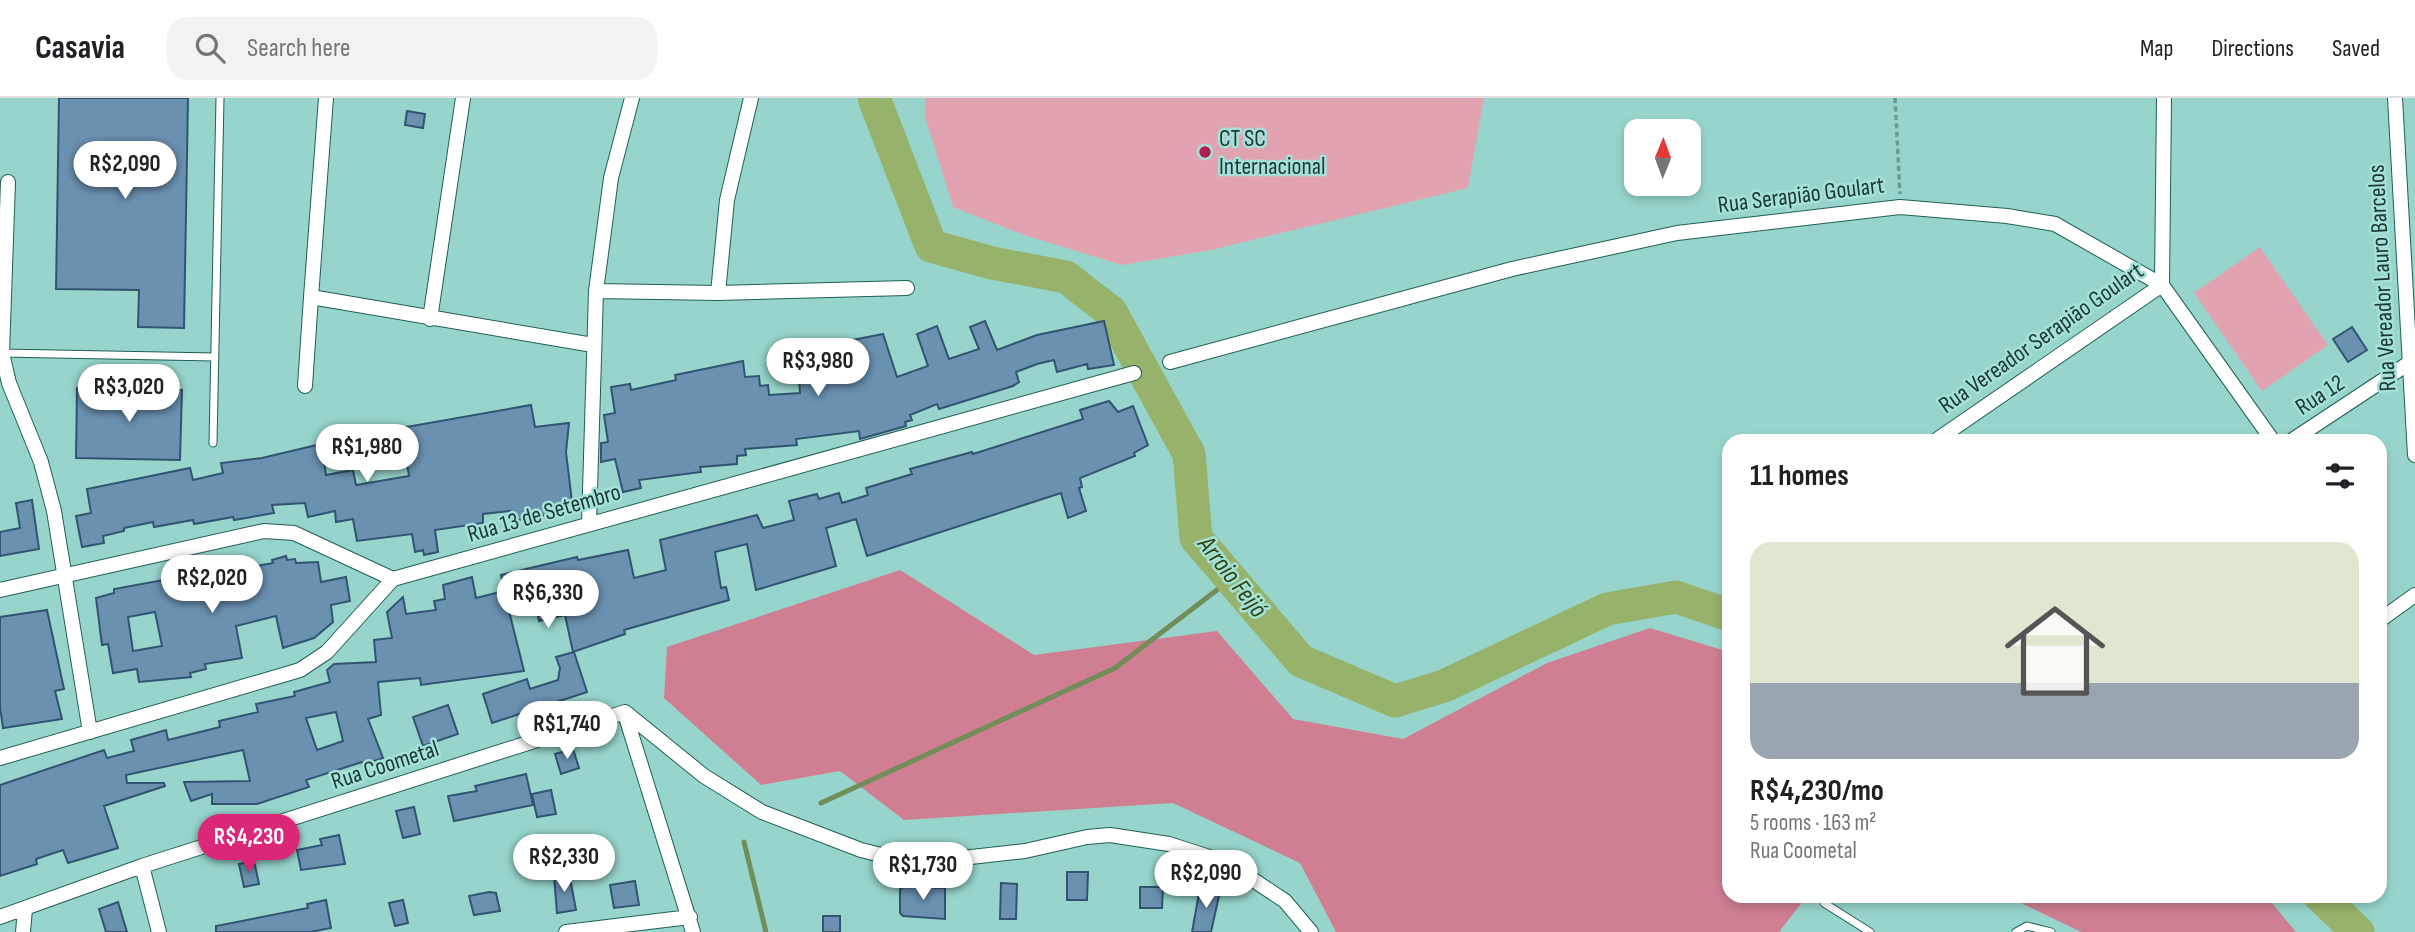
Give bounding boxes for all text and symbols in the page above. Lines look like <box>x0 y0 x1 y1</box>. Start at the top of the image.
search box <box>167 17 657 80</box>
text: Casavia <box>35 28 125 68</box>
icon: search <box>191 29 229 67</box>
text: Search here <box>247 33 350 64</box>
text: Map <box>2140 34 2173 63</box>
text: Directions <box>2211 34 2294 63</box>
text: Saved <box>2332 34 2380 63</box>
north arrow <box>1624 119 1701 196</box>
map controls <box>1624 119 1701 196</box>
place label: CT SC Internacional <box>1219 124 1325 181</box>
pin: R$2,090 <box>60 141 190 201</box>
marker: CT SC Internacional <box>1197 144 1213 160</box>
text: R$2,090 <box>89 150 161 178</box>
street label: Rua Vereador Lauro Barcelos <box>2362 164 2402 392</box>
street label: Rua Serapião Goulart <box>1716 170 1886 220</box>
street label: Rua Vereador Serapião Goulart <box>1933 256 2149 420</box>
pin: R$3,980 <box>753 338 883 398</box>
text: R$3,980 <box>782 347 854 375</box>
pin: R$3,020 <box>64 364 194 424</box>
street label: Rua 12 <box>2290 368 2350 422</box>
text: R$3,020 <box>94 373 164 401</box>
pin: R$1,980 <box>302 424 432 484</box>
text: R$1,980 <box>332 433 402 461</box>
icon: filters <box>2321 457 2359 495</box>
text: 11 homes <box>1750 458 1849 494</box>
street label: Rua 13 de Setembro <box>464 477 624 549</box>
water label: Arroio Feijó <box>1190 529 1274 624</box>
pin: R$2,020 <box>147 556 277 615</box>
text: R$2,020 <box>177 564 247 592</box>
pin: R$6,330 <box>483 570 613 630</box>
text: R$6,330 <box>513 579 583 607</box>
icon: home <box>1992 588 2118 714</box>
pin: R$1,740 <box>502 702 632 761</box>
text: R$1,740 <box>533 710 601 738</box>
street label: Rua Coometal <box>328 734 442 796</box>
text: R$4,230/mo <box>1750 773 1884 809</box>
text: 5 rooms · 163 m² <box>1750 809 1876 837</box>
pin: R$4,230 <box>184 814 314 874</box>
text: R$4,230 <box>214 823 284 851</box>
pin: R$2,330 <box>499 834 629 894</box>
text: Rua Coometal <box>1750 837 1857 865</box>
pin: R$1,730 <box>858 842 988 902</box>
text: R$2,330 <box>529 843 599 871</box>
pin: R$2,090 <box>1141 850 1271 910</box>
text: R$1,730 <box>889 851 957 879</box>
text: R$2,090 <box>1170 859 1242 887</box>

